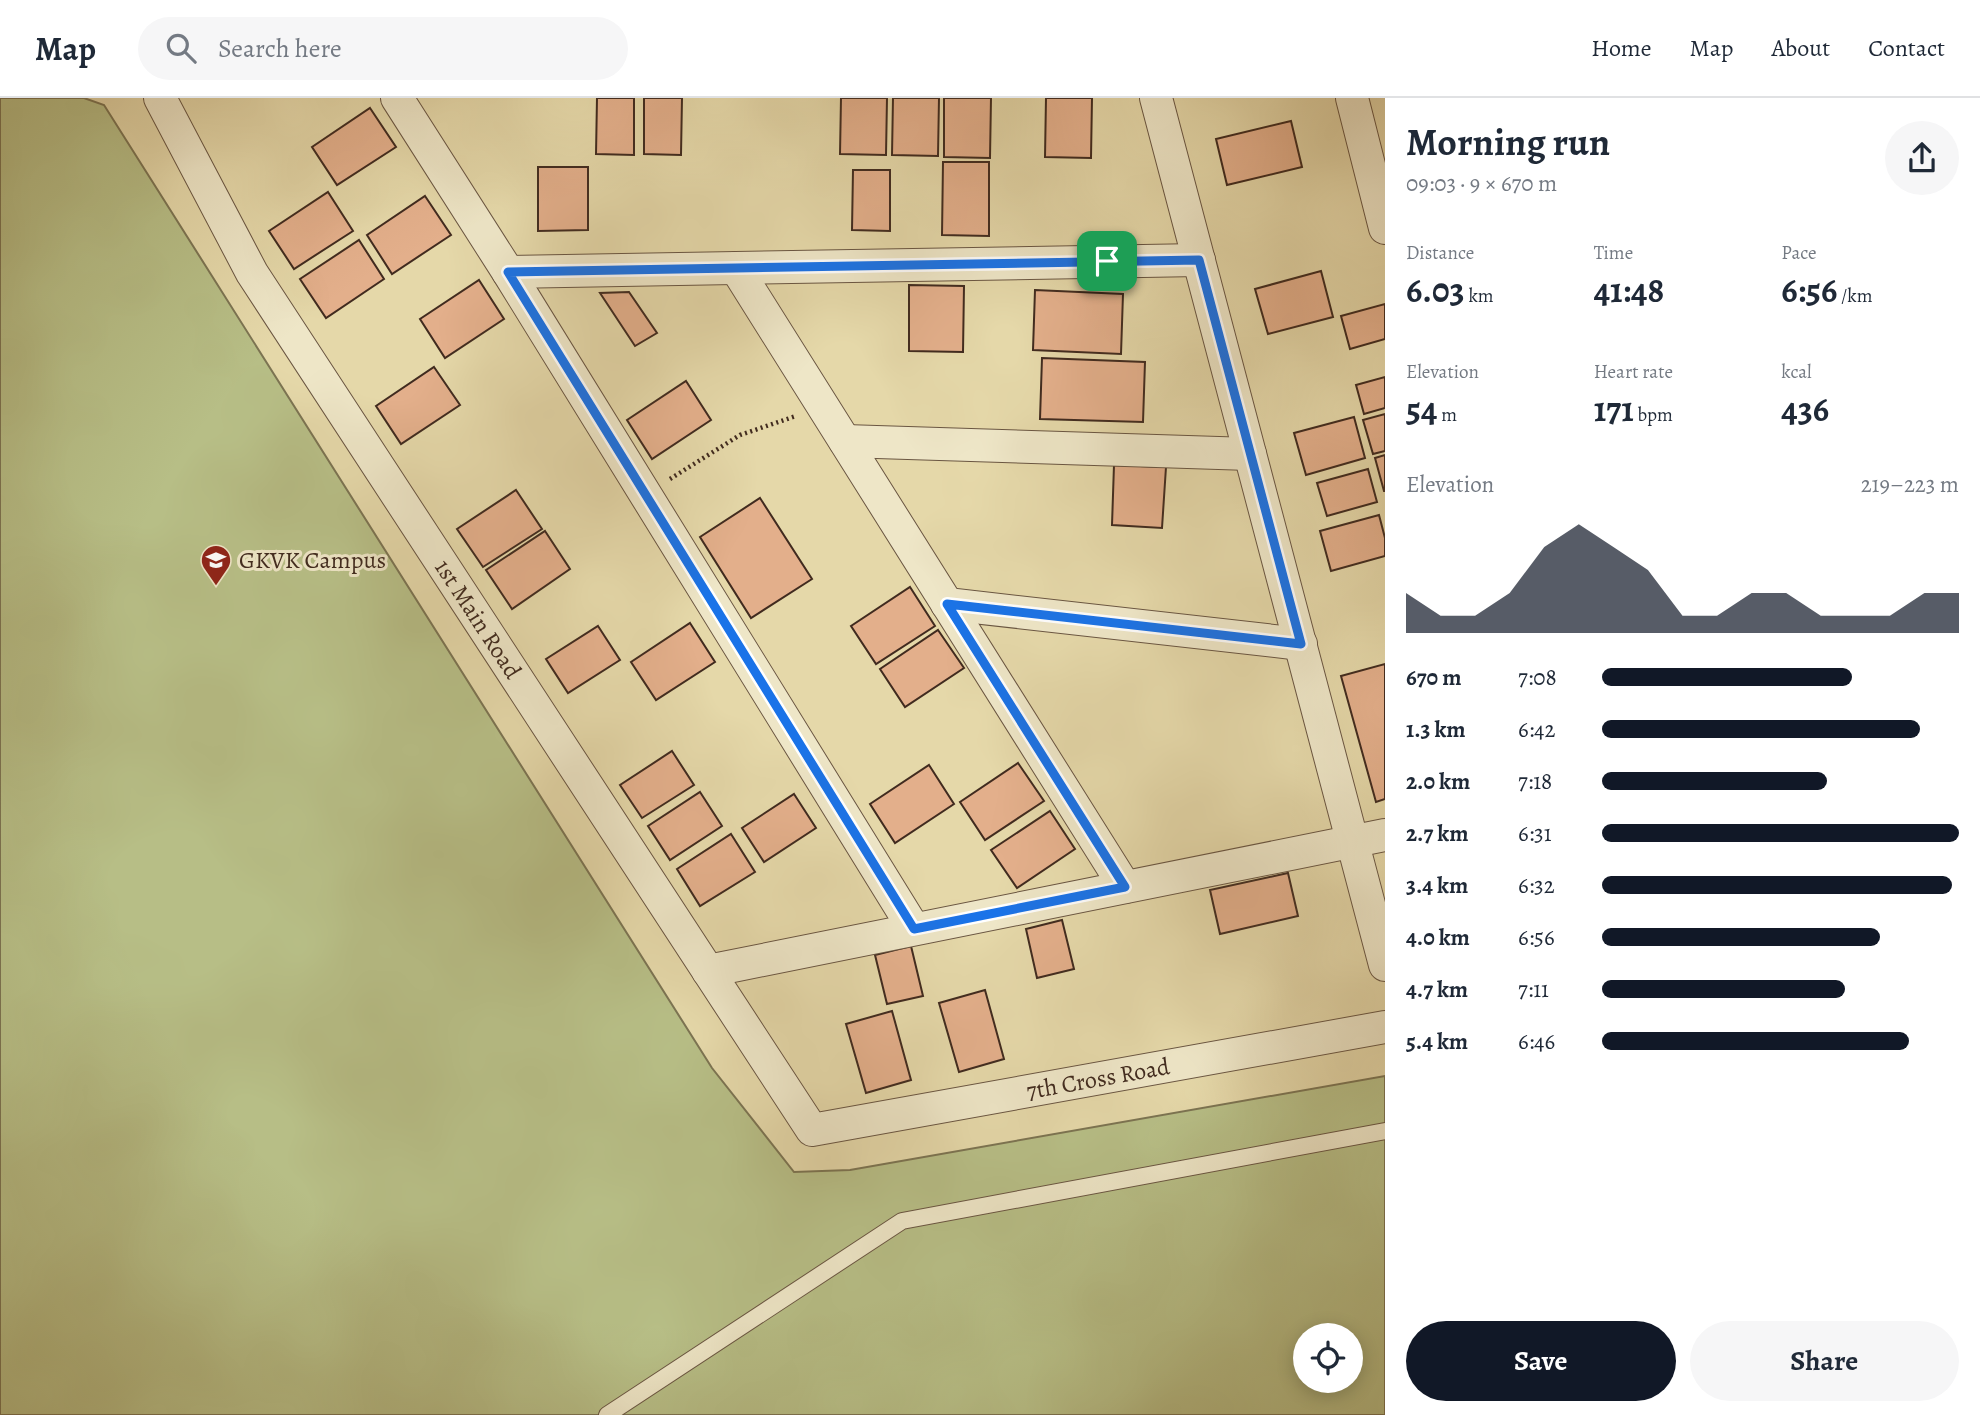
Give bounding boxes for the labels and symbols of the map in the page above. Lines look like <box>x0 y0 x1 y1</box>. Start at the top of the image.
pin <box>1077 231 1137 291</box>
school or university icon: GKVK Campus <box>199 543 233 587</box>
place label: GKVK Campus <box>239 544 386 576</box>
street label: 1st Main Road <box>427 553 529 685</box>
street label: 7th Cross Road <box>1024 1050 1172 1107</box>

